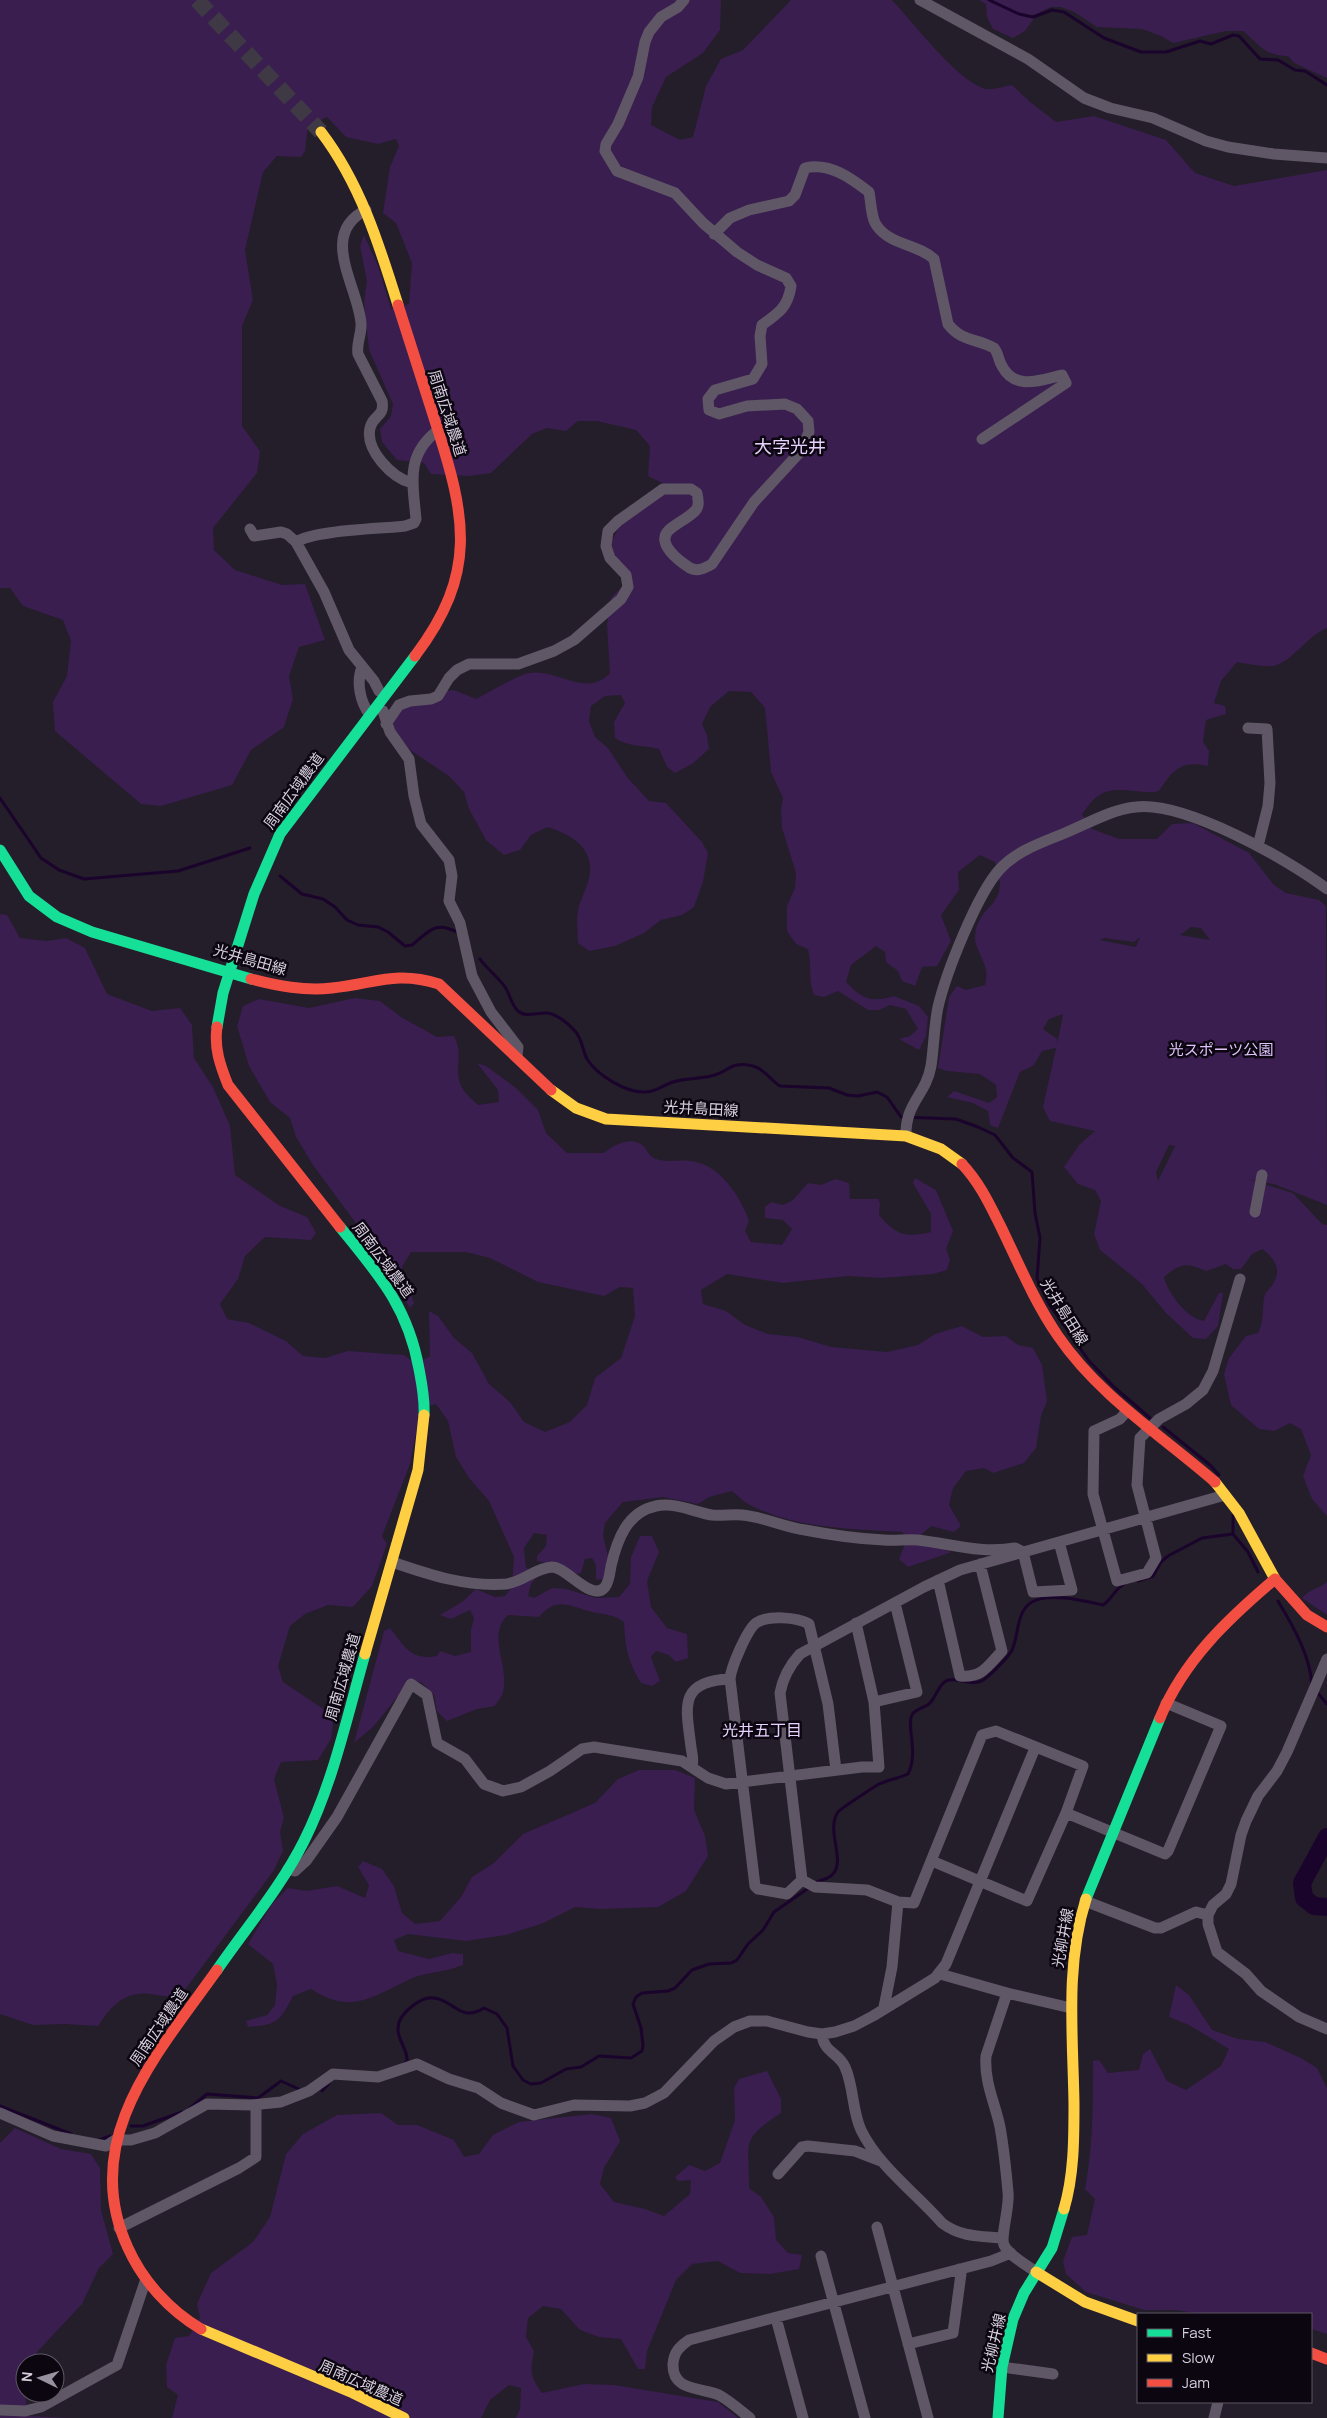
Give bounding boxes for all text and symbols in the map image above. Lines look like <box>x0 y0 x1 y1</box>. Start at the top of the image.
street label: 周南広域農道 <box>424 367 471 459</box>
district label: 大字光井 <box>754 434 826 458</box>
street label: 周南広域農道 <box>259 748 329 833</box>
street label: 光井島田線 <box>211 939 289 980</box>
park label: 光スポーツ公園 <box>1169 1039 1273 1060</box>
street label: 光井島田線 <box>663 1096 739 1121</box>
street label: 周南広域農道 <box>348 1217 419 1302</box>
street label: 光井島田線 <box>1036 1274 1093 1349</box>
street label: 周南広域農道 <box>320 1631 365 1723</box>
district label: 光井五丁目 <box>722 1719 802 1741</box>
street label: 光柳井線 <box>1047 1907 1078 1969</box>
street label: 周南広域農道 <box>125 1984 192 2070</box>
street label: 光柳井線 <box>977 2311 1010 2374</box>
legend <box>1137 2313 1312 2403</box>
text: Fast <box>1182 2322 1211 2343</box>
text: Slow <box>1182 2347 1215 2368</box>
north arrow <box>15 2353 65 2403</box>
street label: 周南広域農道 <box>316 2355 407 2410</box>
text: N <box>17 2371 36 2383</box>
text: Jam <box>1182 2372 1210 2393</box>

